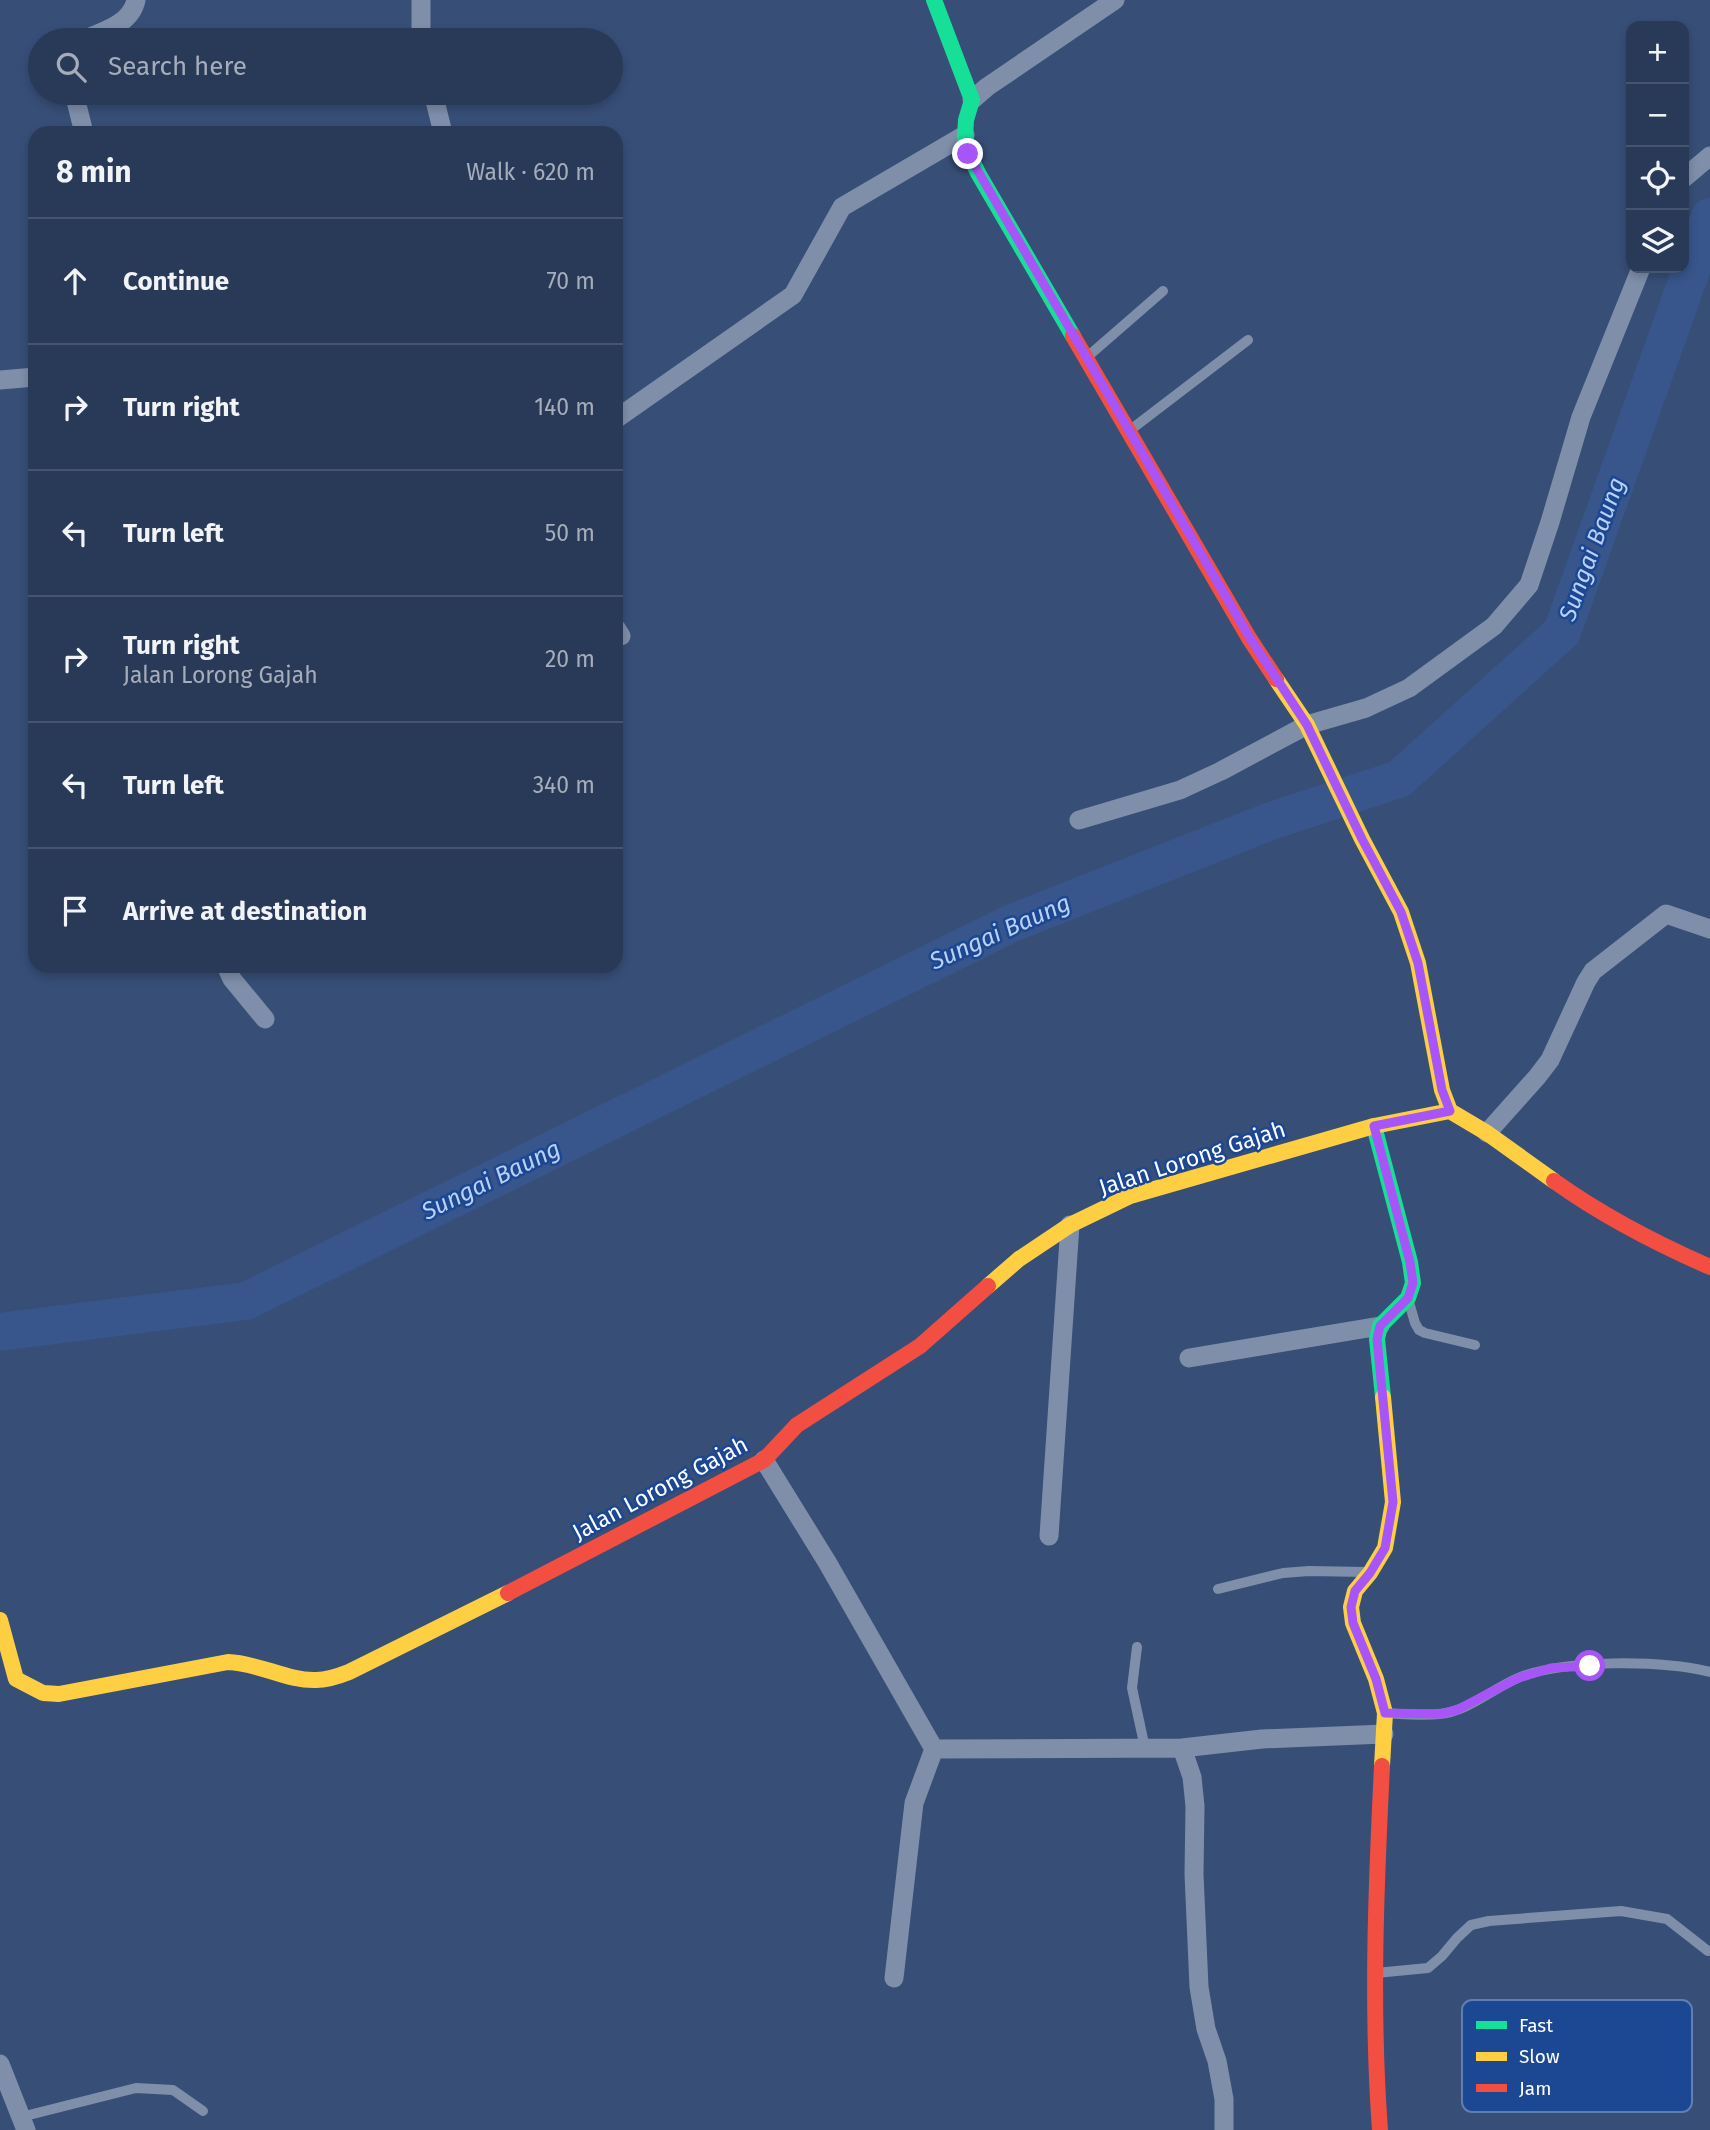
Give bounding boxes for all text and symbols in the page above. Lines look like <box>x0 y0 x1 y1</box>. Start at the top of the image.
map controls <box>1626 21 1689 273</box>
button: + <box>1626 21 1689 84</box>
search box <box>28 28 623 105</box>
icon: search <box>52 48 90 86</box>
text: Search here <box>108 51 247 82</box>
button: − <box>1626 84 1689 147</box>
route end <box>952 138 983 169</box>
button: locate <box>1626 147 1689 210</box>
text: 8 min <box>56 154 132 190</box>
text: Walk · 620 m <box>466 158 595 186</box>
button: layers <box>1626 210 1689 273</box>
icon: ahead <box>56 262 94 300</box>
text: Continue <box>123 266 229 297</box>
text: 70 m <box>546 267 595 295</box>
icon: right <box>56 388 94 426</box>
text: Turn right <box>123 392 240 423</box>
text: 140 m <box>534 393 595 421</box>
water label: Sungai Baung <box>1553 473 1631 626</box>
icon: left <box>56 514 94 552</box>
text: Turn left <box>123 518 224 549</box>
text: 50 m <box>545 519 595 547</box>
text: Turn right <box>123 630 240 661</box>
icon: right <box>56 640 94 678</box>
text: 20 m <box>545 645 595 673</box>
text: Jalan Lorong Gajah <box>123 661 318 689</box>
icon: left <box>56 766 94 804</box>
text: Turn left <box>123 770 224 801</box>
text: 340 m <box>533 771 595 799</box>
water label: Sungai Baung <box>924 889 1075 976</box>
icon: arrive <box>56 892 94 930</box>
text: Arrive at destination <box>123 896 367 927</box>
street label: Jalan Lorong Gajah <box>1095 1115 1289 1201</box>
water label: Sungai Baung <box>416 1134 565 1226</box>
street label: Jalan Lorong Gajah <box>567 1430 753 1546</box>
route start <box>1574 1650 1605 1681</box>
legend <box>1462 2000 1692 2112</box>
text: Fast <box>1519 2014 1553 2037</box>
text: Slow <box>1519 2045 1560 2068</box>
text: Jam <box>1519 2077 1551 2100</box>

